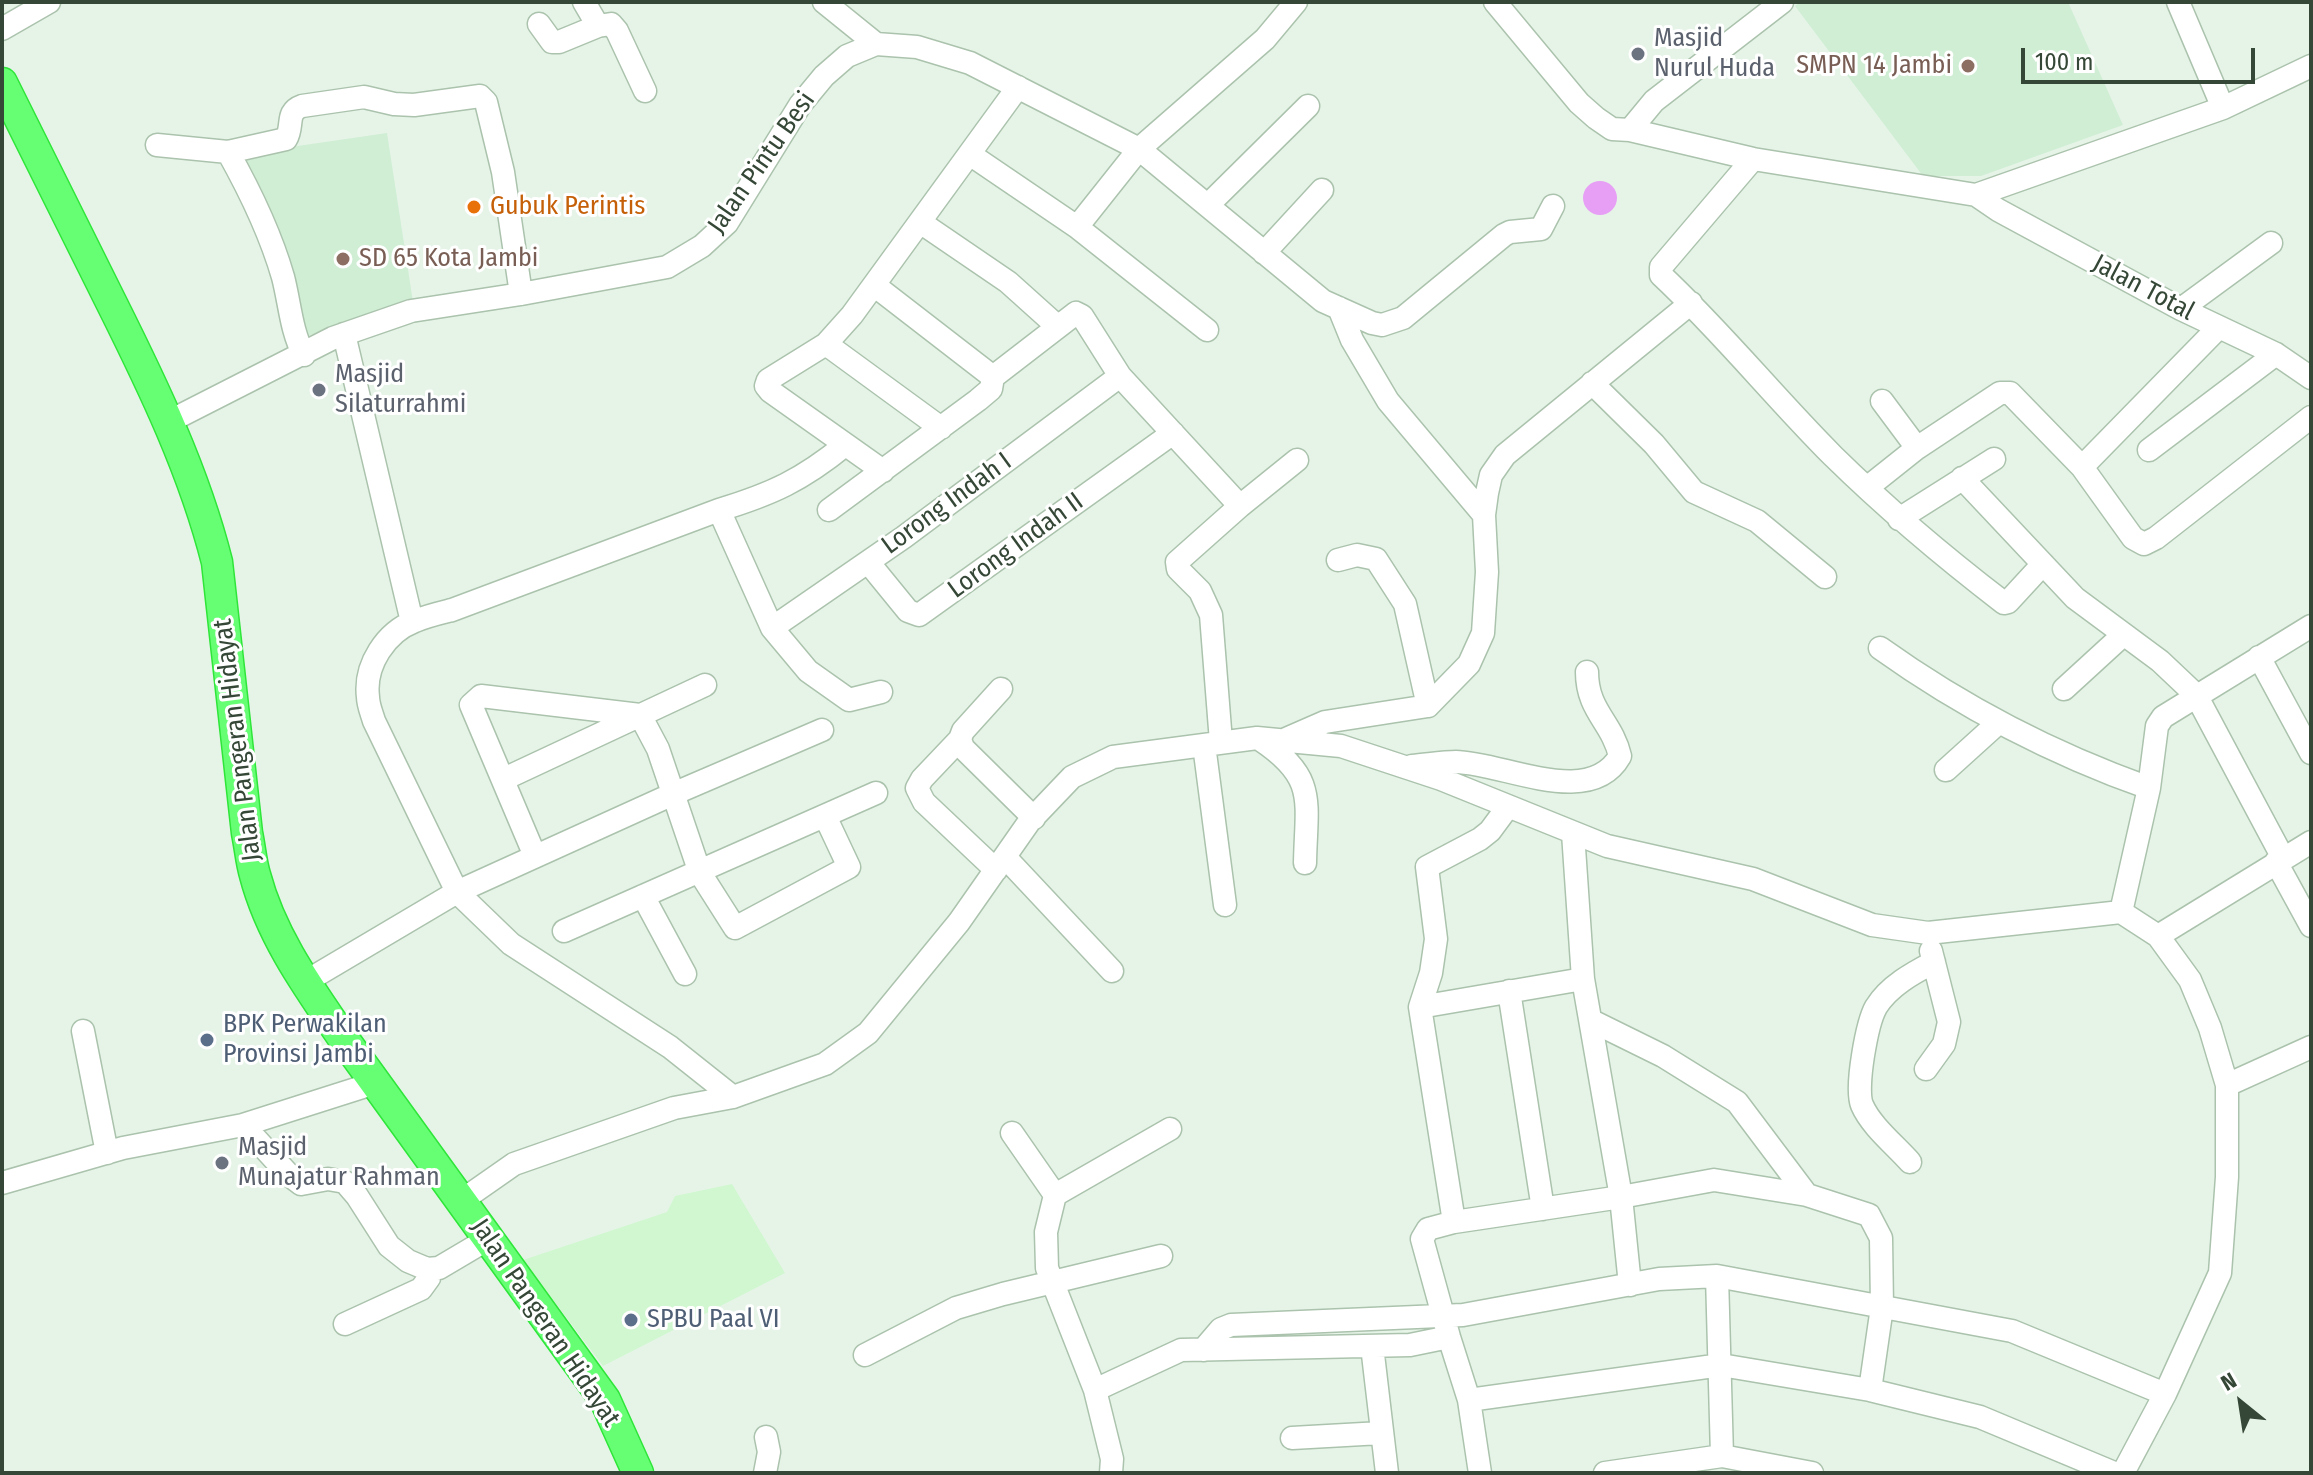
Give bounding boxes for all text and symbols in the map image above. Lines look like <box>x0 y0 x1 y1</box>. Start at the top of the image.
place label: Masjid Nurul Huda <box>1654 23 1775 84</box>
scale bar <box>2025 32 2259 82</box>
marker: Masjid Nurul Huda <box>1629 45 1647 63</box>
text: 100 m <box>2035 48 2093 76</box>
place label: SMPN 14 Jambi <box>1796 50 1952 82</box>
marker: SMPN 14 Jambi <box>1959 57 1977 75</box>
street label: Jalan Pintu Besi <box>702 86 822 240</box>
place label: Gubuk Perintis <box>490 191 645 223</box>
marker: Gubuk Perintis <box>465 198 483 216</box>
place label: SD 65 Kota Jambi <box>359 243 538 275</box>
street label: Jalan Total <box>2087 248 2199 328</box>
marker: SD 65 Kota Jambi <box>334 250 352 268</box>
place label: Masjid Silaturrahmi <box>335 359 466 420</box>
marker: Masjid Silaturrahmi <box>310 381 328 399</box>
street label: Lorong Indah I <box>876 447 1018 561</box>
street label: Lorong Indah II <box>942 487 1090 605</box>
street label: Jalan Pangeran Hidayat <box>208 617 268 863</box>
place label: BPK Perwakilan Provinsi Jambi <box>223 1009 387 1070</box>
marker: BPK Perwakilan Provinsi Jambi <box>198 1031 216 1049</box>
place label: Masjid Munajatur Rahman <box>238 1132 440 1194</box>
marker: Masjid Munajatur Rahman <box>213 1154 231 1172</box>
street label: Jalan Pangeran Hidayat <box>464 1213 626 1433</box>
place label: SPBU Paal VI <box>647 1304 779 1336</box>
marker: SPBU Paal VI <box>622 1311 640 1329</box>
north arrow <box>2201 1363 2281 1443</box>
text: N <box>2216 1367 2241 1397</box>

